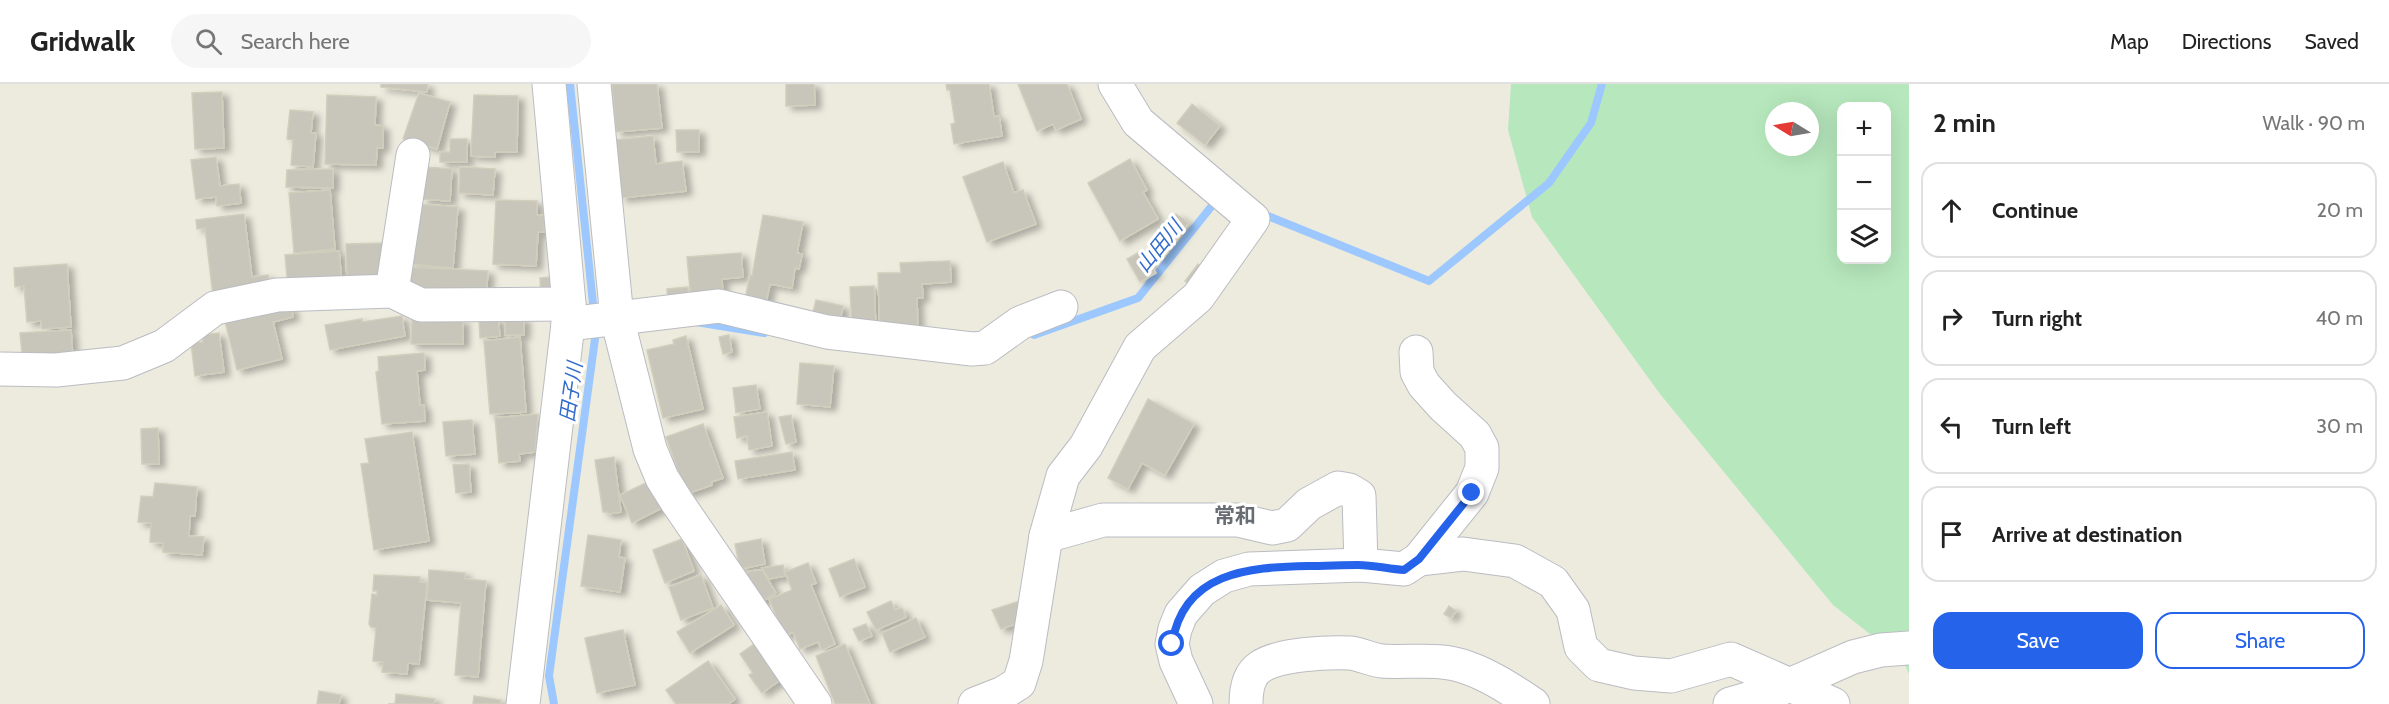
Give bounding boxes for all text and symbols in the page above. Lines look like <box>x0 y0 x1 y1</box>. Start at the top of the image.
search box <box>171 14 591 68</box>
text: Gridwalk <box>30 24 135 58</box>
icon: search <box>192 25 225 58</box>
text: Search here <box>240 28 350 55</box>
text: Map <box>2110 29 2149 54</box>
text: Directions <box>2182 29 2271 54</box>
text: Saved <box>2304 29 2359 54</box>
north arrow <box>1765 102 1819 156</box>
map controls <box>1837 102 1891 264</box>
button: + <box>1837 102 1891 156</box>
text: 2 min <box>1933 107 1996 139</box>
text: Walk · 90 m <box>2262 111 2365 135</box>
button: − <box>1837 156 1891 210</box>
icon: ahead <box>1935 194 1968 227</box>
text: Continue <box>1992 197 2078 224</box>
text: 20 m <box>2317 198 2363 222</box>
button: layers <box>1837 210 1891 264</box>
water label: 山田川 <box>1131 214 1188 277</box>
icon: right <box>1935 302 1968 335</box>
text: Turn right <box>1992 305 2082 332</box>
text: 40 m <box>2315 306 2363 330</box>
water label: 田子川 <box>555 359 587 423</box>
icon: left <box>1935 410 1968 443</box>
text: Turn left <box>1992 413 2071 440</box>
text: 30 m <box>2316 414 2363 438</box>
route end <box>1458 479 1484 505</box>
district label: 常和 <box>1214 503 1256 528</box>
icon: arrive <box>1935 518 1968 551</box>
text: Arrive at destination <box>1992 521 2182 548</box>
button: Save <box>1933 612 2143 669</box>
button: Share <box>2155 612 2365 669</box>
route start <box>1158 630 1184 656</box>

